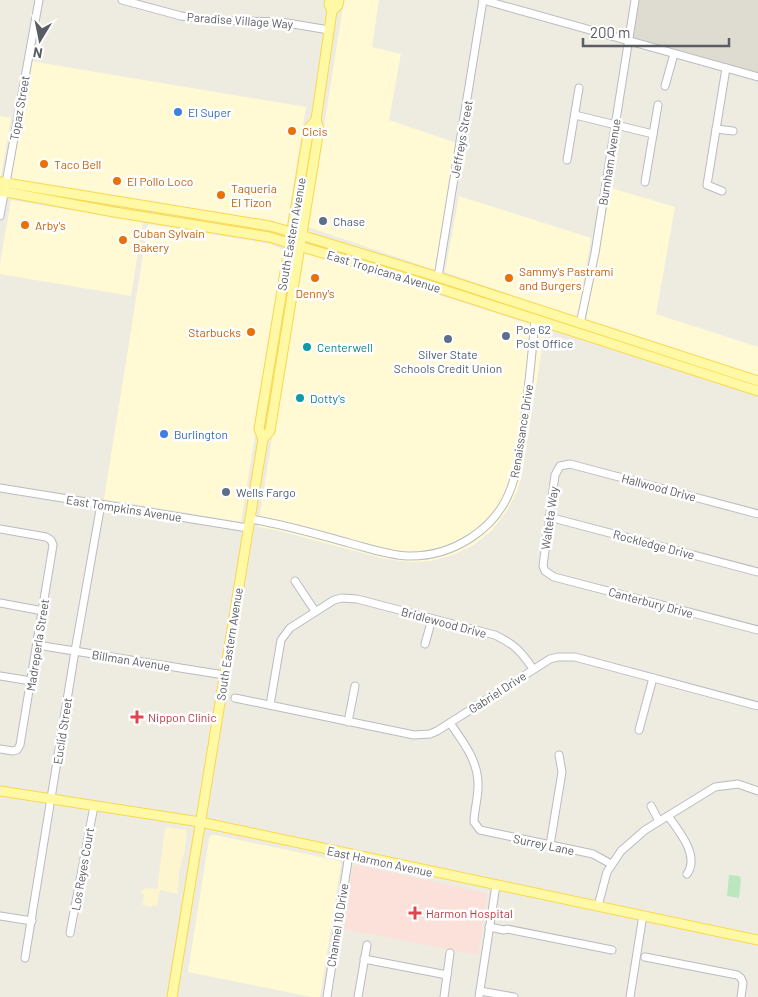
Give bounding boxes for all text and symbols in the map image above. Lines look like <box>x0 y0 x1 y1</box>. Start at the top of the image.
street label: Paradise Village Way <box>186 9 294 31</box>
north arrow <box>15 15 65 65</box>
scale bar <box>583 15 729 47</box>
text: 200 m <box>590 23 630 41</box>
text: N <box>32 44 44 62</box>
street label: Topaz Street <box>6 74 32 142</box>
street label: Jeffreys Street <box>447 99 475 179</box>
place label: El Super <box>188 105 232 119</box>
marker: El Super <box>172 106 184 118</box>
street label: Burnham Avenue <box>595 118 623 206</box>
place label: Cicis <box>302 124 328 138</box>
marker: Cicis <box>286 125 298 137</box>
place label: Taco Bell <box>54 157 101 171</box>
marker: Taco Bell <box>38 158 50 170</box>
place label: El Pollo Loco <box>127 174 193 188</box>
marker: El Pollo Loco <box>111 175 123 187</box>
street label: South Eastern Avenue <box>274 176 308 292</box>
place label: Taqueria El Tizon <box>231 181 277 209</box>
marker: Taqueria El Tizon <box>215 189 227 201</box>
place label: Chase <box>333 214 365 228</box>
marker: Chase <box>317 215 329 227</box>
place label: Arby's <box>35 218 66 232</box>
marker: Arby's <box>19 219 31 231</box>
place label: Cuban Sylvain Bakery <box>133 226 205 254</box>
marker: Cuban Sylvain Bakery <box>117 234 129 246</box>
street label: East Tropicana Avenue <box>325 247 443 295</box>
place label: Sammy's Pastrami and Burgers <box>519 264 614 292</box>
marker: Denny's <box>309 272 321 284</box>
marker: Sammy's Pastrami and Burgers <box>503 272 515 284</box>
place label: Denny's <box>295 286 335 300</box>
place label: Poe 62 Post Office <box>516 322 573 350</box>
place label: Starbucks <box>188 325 241 339</box>
marker: Starbucks <box>245 326 257 338</box>
marker: Poe 62 Post Office <box>500 330 512 342</box>
marker: Silver State Schools Credit Union <box>442 333 454 345</box>
place label: Centerwell <box>317 340 373 354</box>
marker: Centerwell <box>301 341 313 353</box>
place label: Silver State Schools Credit Union <box>394 347 502 375</box>
street label: Renaissance Drive <box>507 383 535 479</box>
place label: Dotty's <box>310 391 345 405</box>
marker: Dotty's <box>294 392 306 404</box>
place label: Burlington <box>174 427 228 441</box>
marker: Burlington <box>158 428 170 440</box>
street label: Hallwood Drive <box>620 470 698 504</box>
place label: Wells Fargo <box>236 485 296 499</box>
street label: Walteta Way <box>538 485 560 551</box>
marker: Wells Fargo <box>220 486 232 498</box>
street label: East Tompkins Avenue <box>65 492 183 524</box>
street label: Rockledge Drive <box>612 526 696 562</box>
street label: Canterbury Drive <box>607 584 695 620</box>
street label: South Eastern Avenue <box>213 586 245 702</box>
street label: Madreperla Street <box>23 598 51 692</box>
street label: Bridlewood Drive <box>400 604 488 640</box>
street label: Billman Avenue <box>91 647 171 673</box>
street label: Gabriel Drive <box>466 668 528 716</box>
street label: Euclid Street <box>50 697 74 765</box>
marker: Nippon Clinic <box>130 710 144 724</box>
place label: Nippon Clinic <box>148 710 217 724</box>
street label: Los Reyes Court <box>68 826 96 912</box>
street label: Surrey Lane <box>512 831 576 857</box>
street label: East Harmon Avenue <box>326 843 434 879</box>
street label: Channel 10 Drive <box>323 882 351 968</box>
marker: Harmon Hospital <box>408 906 422 920</box>
place label: Harmon Hospital <box>426 906 513 920</box>

